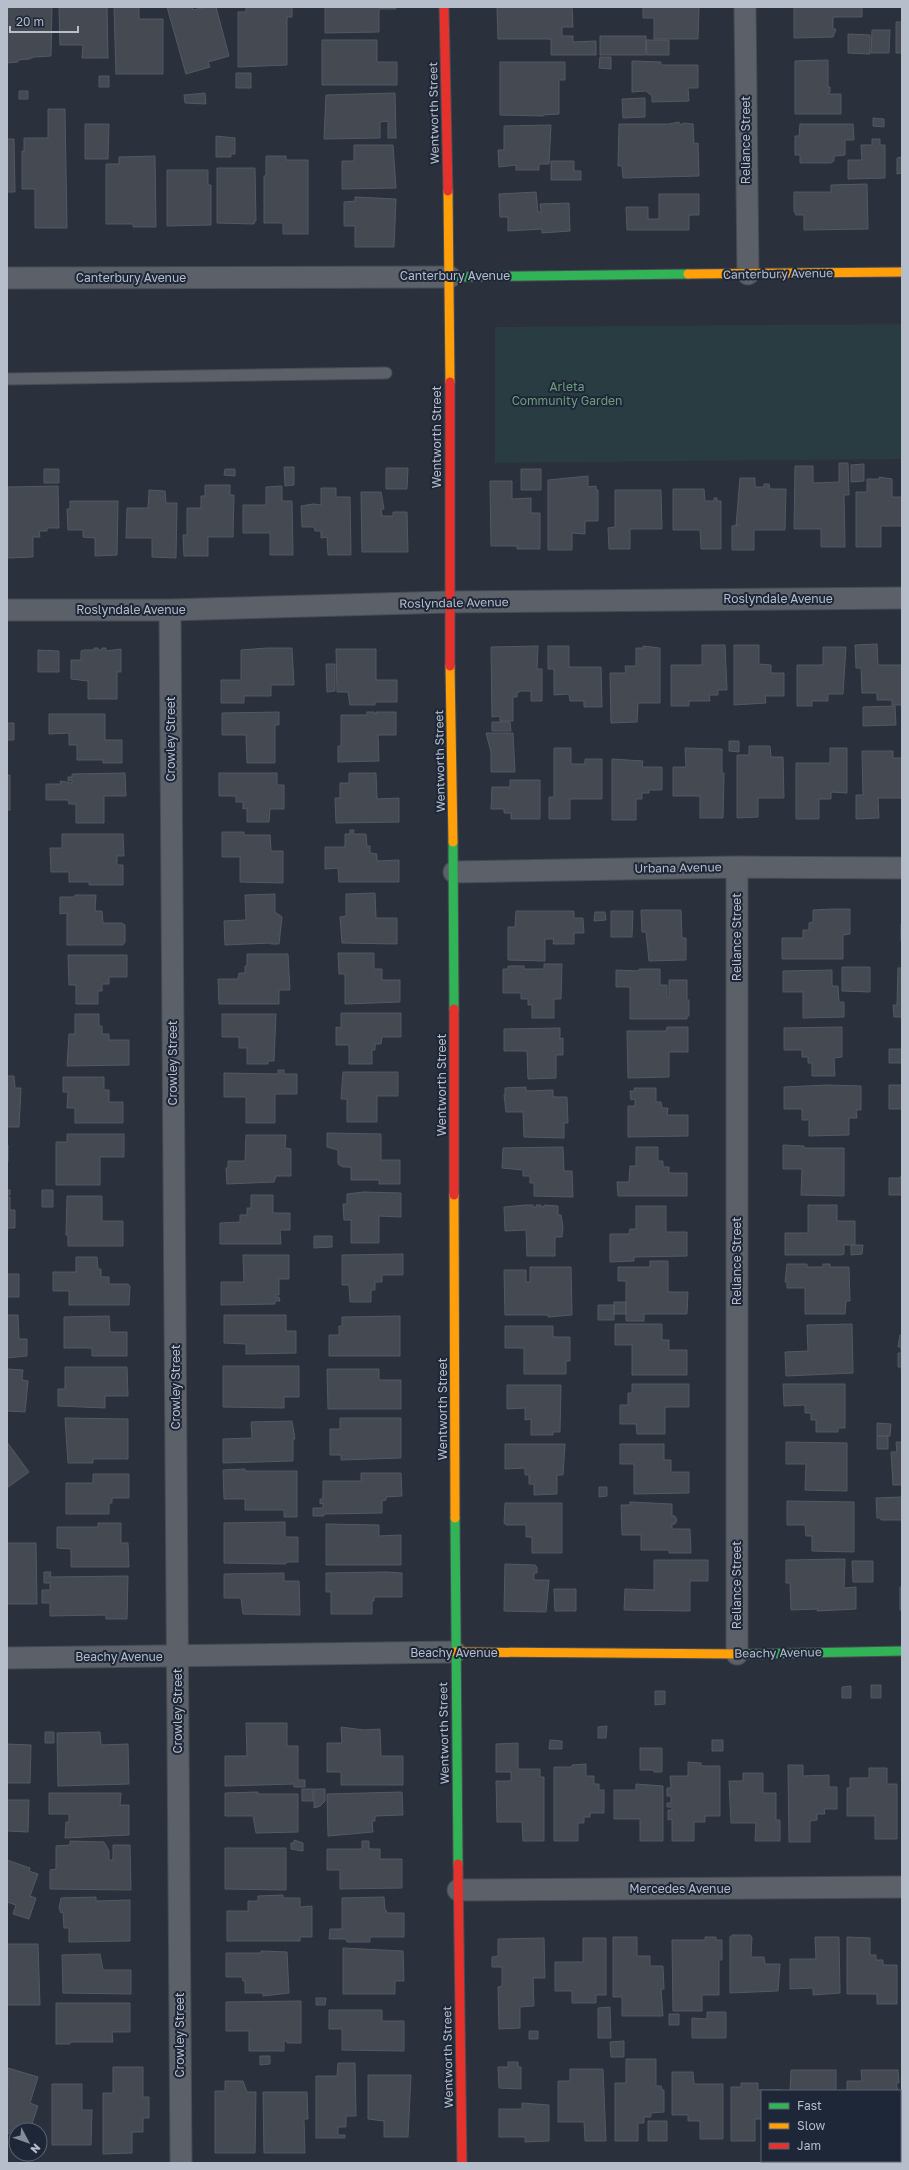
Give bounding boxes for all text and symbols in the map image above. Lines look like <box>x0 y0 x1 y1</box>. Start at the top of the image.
scale bar <box>10 8 78 34</box>
text: 20 m <box>16 14 44 29</box>
street label: Wentworth Street <box>425 61 442 164</box>
street label: Reliance Street <box>738 96 753 184</box>
street label: Canterbury Avenue <box>723 265 833 282</box>
street label: Canterbury Avenue <box>400 268 510 283</box>
street label: Canterbury Avenue <box>76 270 186 285</box>
park label: Arleta Community Garden <box>512 379 622 408</box>
street label: Wentworth Street <box>429 386 444 488</box>
street label: Roslyndale Avenue <box>723 591 833 606</box>
street label: Roslyndale Avenue <box>399 594 509 611</box>
street label: Roslyndale Avenue <box>76 602 186 617</box>
street label: Crowley Street <box>163 696 178 782</box>
street label: Wentworth Street <box>431 709 448 812</box>
street label: Urbana Avenue <box>634 859 722 876</box>
street label: Reliance Street <box>729 893 744 981</box>
street label: Crowley Street <box>165 1020 180 1106</box>
street label: Wentworth Street <box>434 1034 449 1136</box>
street label: Reliance Street <box>729 1217 744 1305</box>
street label: Crowley Street <box>168 1344 183 1430</box>
street label: Wentworth Street <box>435 1358 450 1460</box>
street label: Reliance Street <box>729 1541 744 1629</box>
street label: Beachy Avenue <box>734 1644 822 1661</box>
street label: Beachy Avenue <box>410 1645 498 1660</box>
street label: Beachy Avenue <box>75 1649 163 1664</box>
street label: Crowley Street <box>170 1668 185 1754</box>
street label: Wentworth Street <box>435 1681 452 1784</box>
street label: Mercedes Avenue <box>629 1881 731 1896</box>
street label: Crowley Street <box>172 1992 187 2078</box>
street label: Wentworth Street <box>439 2005 456 2108</box>
legend <box>761 2090 901 2162</box>
text: Fast <box>797 2098 822 2113</box>
text: Slow <box>797 2118 825 2133</box>
north arrow <box>8 2122 48 2162</box>
text: Jam <box>797 2138 821 2153</box>
text: N <box>28 2141 44 2156</box>

